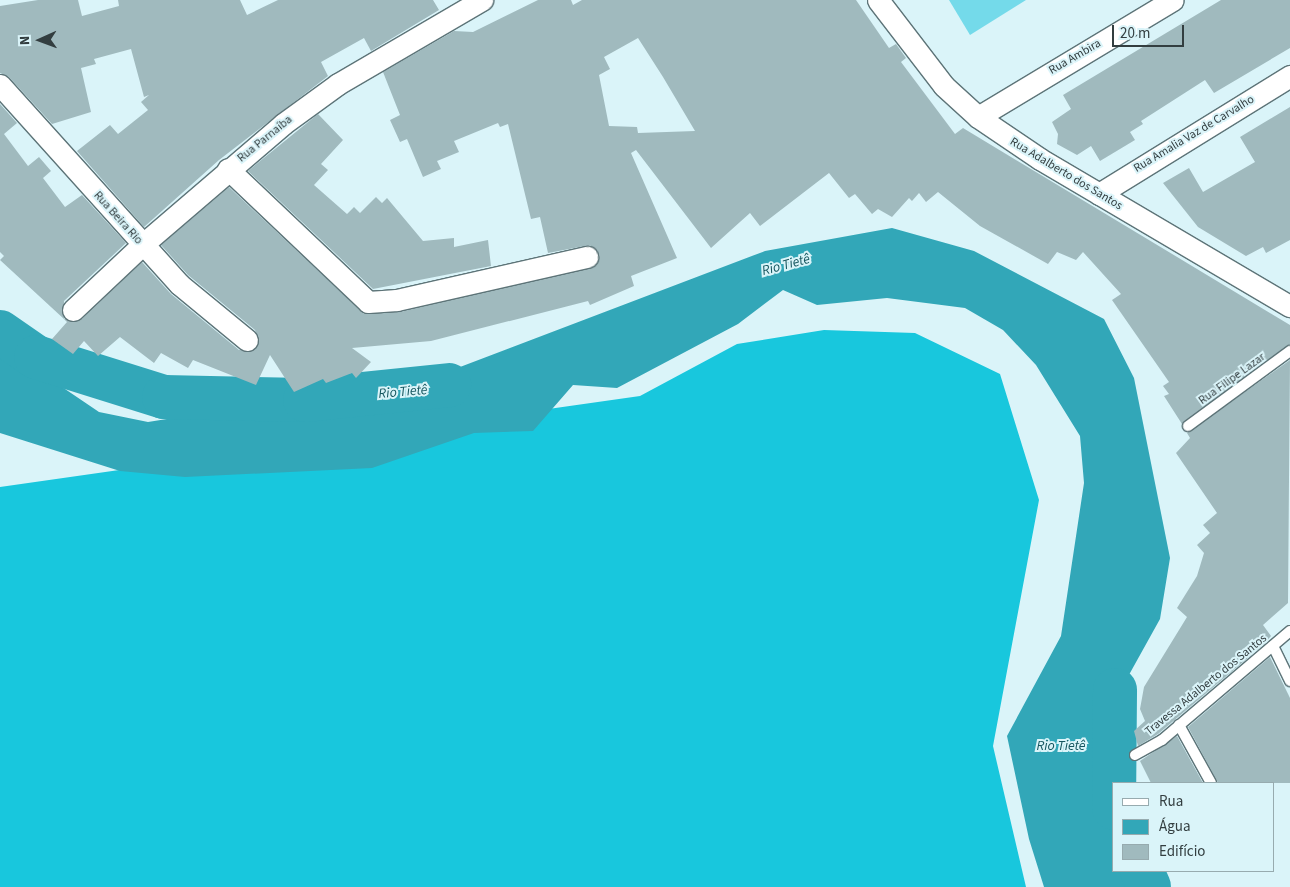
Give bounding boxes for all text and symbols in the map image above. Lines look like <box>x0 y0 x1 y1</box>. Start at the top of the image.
north arrow <box>15 15 65 65</box>
scale bar <box>1115 15 1188 47</box>
text: 20 m <box>1120 23 1150 44</box>
text: N <box>15 36 35 46</box>
street label: Rua Ambira <box>1046 36 1104 78</box>
street label: Rua Amalia Vaz de Carvalho <box>1131 92 1257 176</box>
street label: Rua Parnaíba <box>235 113 295 165</box>
street label: Rua Adalberto dos Santos <box>1007 135 1125 213</box>
street label: Rua Beira Rio <box>90 189 146 247</box>
water label: Rio Tietê <box>760 251 812 279</box>
street label: Rua Filipe Lazar <box>1196 350 1268 408</box>
water label: Rio Tietê <box>378 381 428 403</box>
street label: Travessa Adalberto dos Santos <box>1142 631 1270 739</box>
water label: Rio Tietê <box>1036 738 1086 754</box>
legend <box>1112 782 1275 872</box>
text: Rua <box>1159 791 1183 812</box>
text: Água <box>1159 816 1190 837</box>
text: Edifício <box>1159 841 1206 862</box>

